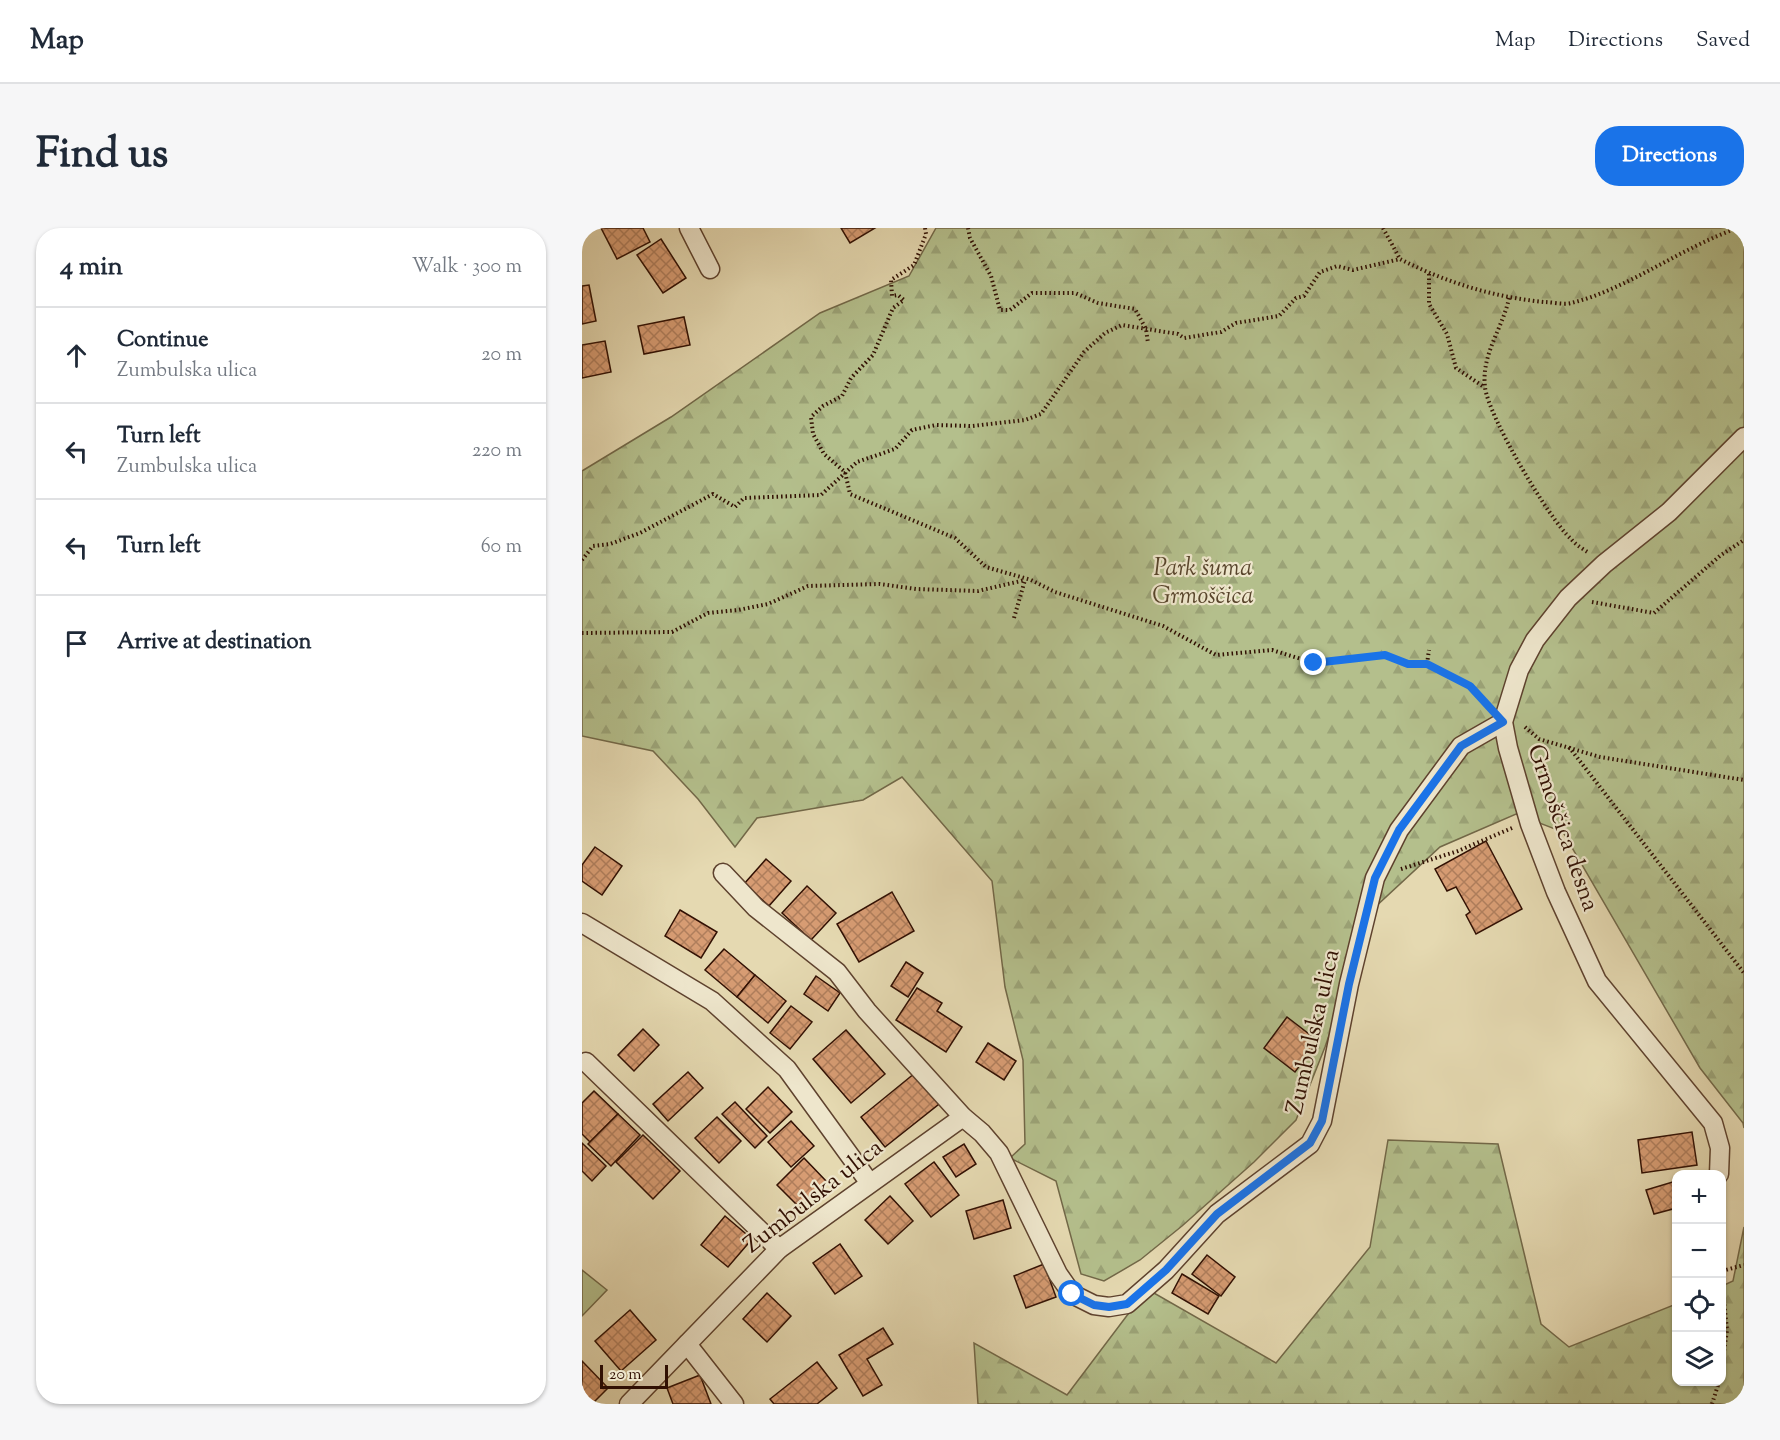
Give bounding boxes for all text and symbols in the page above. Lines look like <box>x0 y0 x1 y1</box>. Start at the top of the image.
text: Map <box>30 21 84 61</box>
text: Map <box>1495 26 1535 56</box>
text: Directions <box>1568 26 1663 56</box>
text: Saved <box>1696 26 1750 56</box>
text: Find us <box>36 126 168 186</box>
button: Directions <box>1595 126 1744 186</box>
text: 4 min <box>60 249 123 286</box>
text: Walk · 300 m <box>412 253 522 282</box>
text: Continue <box>117 325 208 357</box>
icon: ahead <box>60 339 93 372</box>
text: 20 m <box>481 341 522 370</box>
text: Zumbulska ulica <box>117 357 257 386</box>
text: Turn left <box>117 421 200 453</box>
icon: left <box>60 435 93 468</box>
text: 220 m <box>472 437 522 466</box>
text: Zumbulska ulica <box>117 453 257 482</box>
icon: left <box>60 531 93 564</box>
text: Turn left <box>117 531 200 563</box>
text: 60 m <box>481 533 522 562</box>
park label: Park šuma Grmoščica <box>1152 552 1254 614</box>
icon: arrive <box>60 627 93 660</box>
text: Arrive at destination <box>117 627 312 659</box>
route end <box>1300 649 1326 675</box>
street label: Grmoščica desna <box>1518 740 1606 916</box>
street label: Zumbulska ulica <box>1278 946 1350 1118</box>
street label: Zumbulska ulica <box>737 1132 891 1262</box>
map controls <box>1672 1170 1726 1386</box>
button: + <box>1672 1170 1726 1224</box>
button: − <box>1672 1224 1726 1278</box>
button: locate <box>1672 1278 1726 1332</box>
route start <box>1058 1280 1084 1306</box>
button: layers <box>1672 1332 1726 1386</box>
scale bar <box>600 1362 668 1390</box>
text: 20 m <box>609 1364 642 1387</box>

